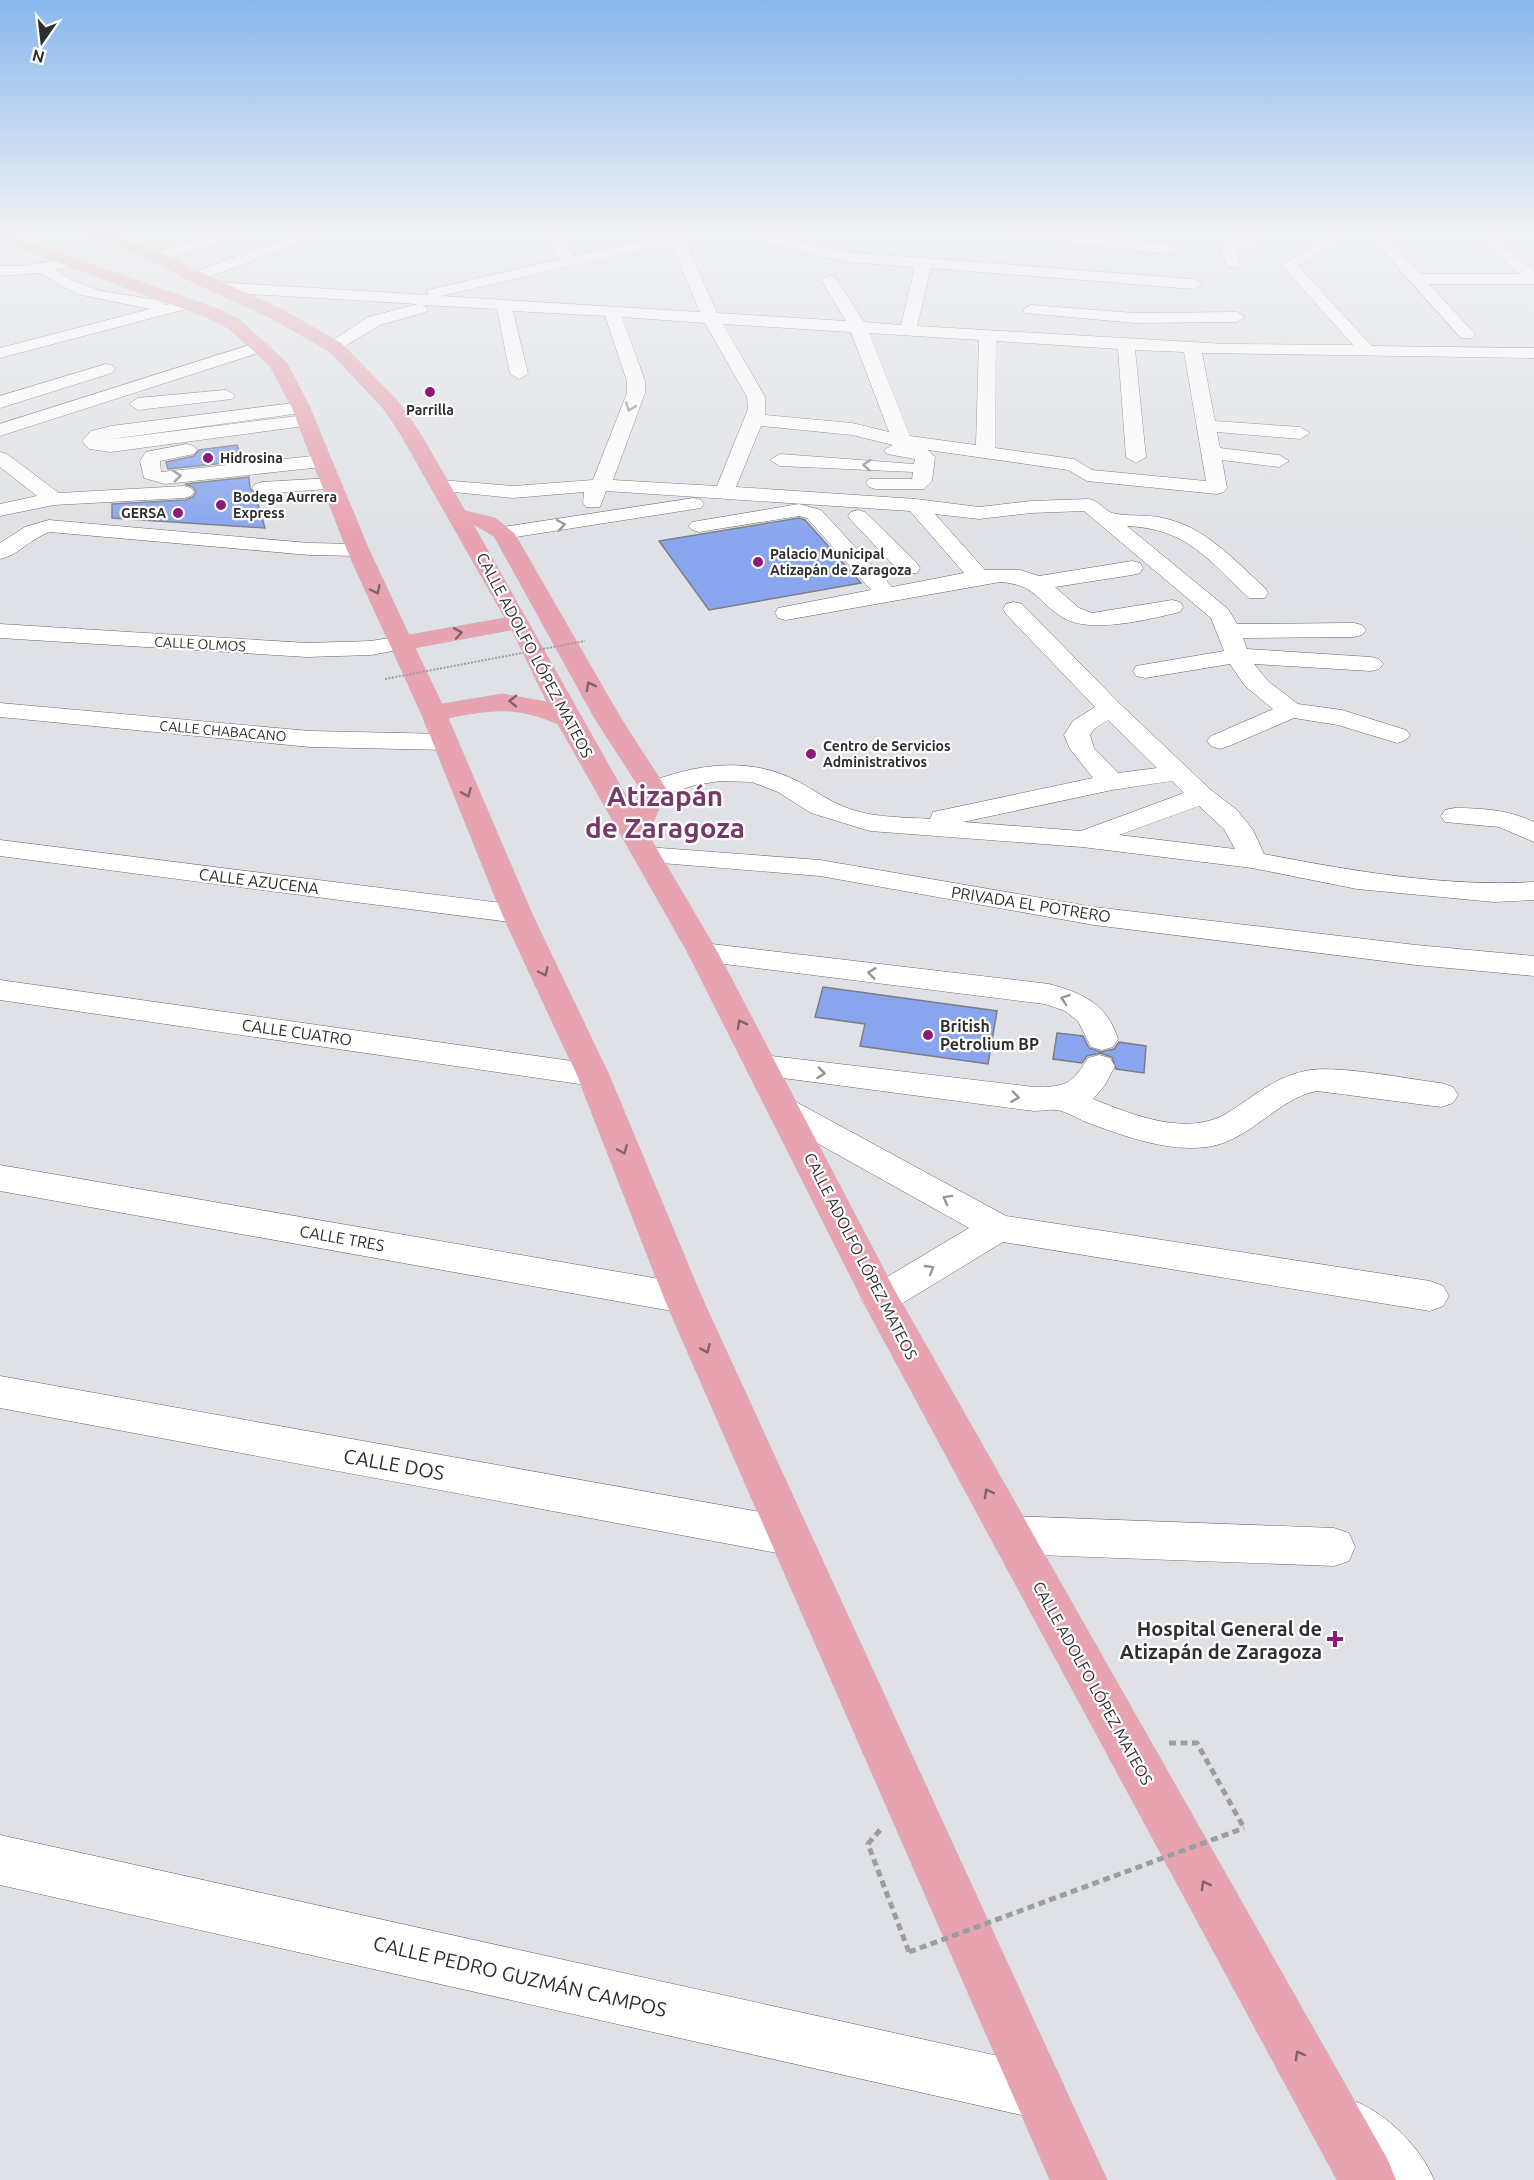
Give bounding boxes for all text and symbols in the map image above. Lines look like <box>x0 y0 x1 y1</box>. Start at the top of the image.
north arrow <box>12 12 72 72</box>
text: N <box>30 46 46 67</box>
marker: Parrilla <box>423 385 437 399</box>
one-way arrow <box>625 401 638 412</box>
place label: Parrilla <box>406 402 454 418</box>
place label: Hidrosina <box>220 450 283 466</box>
marker: Hidrosina <box>201 451 215 465</box>
one-way arrow <box>863 459 872 472</box>
one-way arrow <box>173 470 182 483</box>
place label: Bodega Aurrera Express <box>233 489 337 521</box>
marker: Bodega Aurrera Express <box>214 498 228 512</box>
place label: GERSA <box>121 505 166 521</box>
marker: GERSA <box>171 506 185 520</box>
one-way arrow <box>556 519 565 531</box>
place label: Palacio Municipal Atizapán de Zaragoza <box>770 546 912 578</box>
street label: CALLE ADOLFO LÓPEZ MATEOS <box>473 549 598 761</box>
marker: Palacio Municipal Atizapán de Zaragoza <box>751 555 765 569</box>
one-way arrow <box>369 583 381 594</box>
one-way arrow <box>453 627 463 640</box>
street label: CALLE OLMOS <box>154 634 246 654</box>
one-way arrow <box>586 682 597 692</box>
one-way arrow <box>508 695 517 708</box>
street label: CALLE CHABACANO <box>159 717 287 745</box>
place label: Centro de Servicios Administrativos <box>823 738 951 770</box>
marker: Centro de Servicios Administrativos <box>804 747 818 761</box>
district label: Atizapán de Zaragoza <box>585 780 745 843</box>
one-way arrow <box>460 786 472 797</box>
street label: CALLE AZUCENA <box>198 865 321 897</box>
street label: PRIVADA EL POTRERO <box>950 882 1112 926</box>
one-way arrow <box>537 965 549 976</box>
one-way arrow <box>868 967 877 979</box>
one-way arrow <box>1060 994 1071 1007</box>
street label: CALLE CUATRO <box>241 1015 353 1049</box>
place label: British Petrolium BP <box>940 1017 1039 1053</box>
one-way arrow <box>737 1020 748 1030</box>
marker: British Petrolium BP <box>921 1028 935 1042</box>
one-way arrow <box>816 1067 826 1079</box>
one-way arrow <box>1010 1090 1019 1103</box>
one-way arrow <box>616 1144 629 1154</box>
street label: CALLE ADOLFO LÓPEZ MATEOS <box>801 1149 922 1362</box>
one-way arrow <box>942 1195 953 1206</box>
street label: CALLE TRES <box>298 1222 386 1254</box>
one-way arrow <box>924 1265 934 1276</box>
one-way arrow <box>699 1343 711 1354</box>
street label: CALLE DOS <box>342 1444 446 1484</box>
one-way arrow <box>984 1489 995 1500</box>
street label: CALLE ADOLFO LÓPEZ MATEOS <box>1030 1578 1157 1788</box>
place label: Hospital General de Atizapán de Zaragoza <box>1120 1617 1322 1663</box>
marker: Hospital General de Atizapán de Zaragoza <box>1326 1630 1344 1648</box>
one-way arrow <box>1201 1880 1212 1891</box>
street label: CALLE PEDRO GUZMÁN CAMPOS <box>371 1931 669 2021</box>
one-way arrow <box>1295 2051 1306 2061</box>

